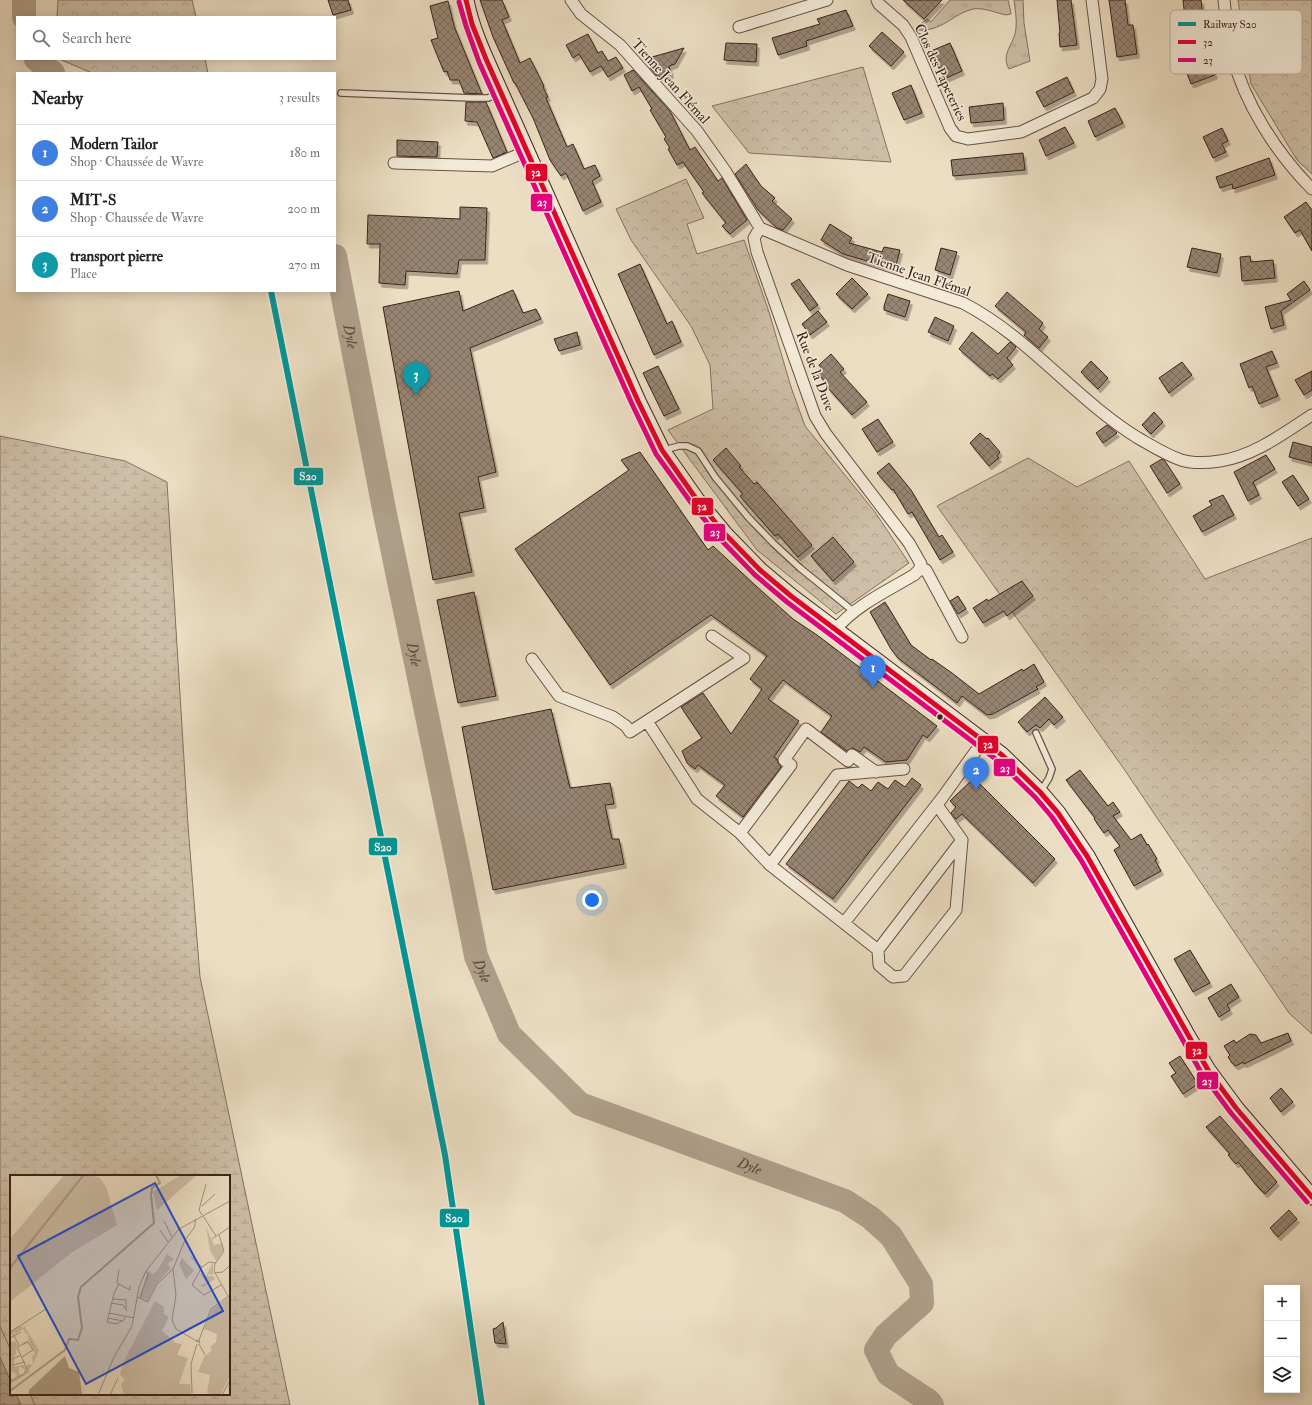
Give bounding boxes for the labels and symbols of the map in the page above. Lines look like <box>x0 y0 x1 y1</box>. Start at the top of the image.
legend <box>1170 10 1302 74</box>
text: Railway S20 <box>1203 18 1257 32</box>
street label: Clos des Papeteries <box>910 21 971 124</box>
street label: Tienne Jean Flémal <box>628 35 714 128</box>
text: 32 <box>1203 36 1213 49</box>
text: 23 <box>1203 54 1213 67</box>
line badge: 32 <box>525 163 548 182</box>
text: 32 <box>531 166 541 179</box>
line badge: 23 <box>530 193 553 212</box>
text: 23 <box>537 196 547 209</box>
street label: Tienne Jean Flémal <box>865 249 973 300</box>
water label: Dyle <box>338 322 362 351</box>
street label: Rue de la Duve <box>792 329 839 414</box>
pin: 3 <box>403 362 429 395</box>
line badge: S20 <box>293 467 324 486</box>
text: S20 <box>299 470 317 483</box>
line badge: 32 <box>691 497 714 516</box>
text: 32 <box>697 500 707 513</box>
line badge: 23 <box>703 523 726 542</box>
text: 23 <box>710 526 720 539</box>
water label: Dyle <box>402 639 426 669</box>
pin: 1 <box>860 655 886 688</box>
unlabelled marker <box>935 712 945 722</box>
line badge: 32 <box>977 735 999 754</box>
text: 32 <box>983 738 993 751</box>
pin: 2 <box>963 757 989 790</box>
line badge: 23 <box>993 758 1016 777</box>
text: 23 <box>1000 762 1010 775</box>
line badge: S20 <box>368 837 398 856</box>
text: S20 <box>374 841 392 854</box>
your location <box>582 890 602 910</box>
water label: Dyle <box>468 955 496 987</box>
line badge: 32 <box>1185 1041 1208 1060</box>
text: 32 <box>1192 1044 1202 1057</box>
line badge: 23 <box>1196 1071 1219 1090</box>
text: 23 <box>1202 1075 1212 1088</box>
water label: Dyle <box>734 1153 765 1180</box>
inset map <box>10 1175 230 1395</box>
line badge: S20 <box>439 1208 470 1228</box>
text: S20 <box>445 1212 463 1225</box>

